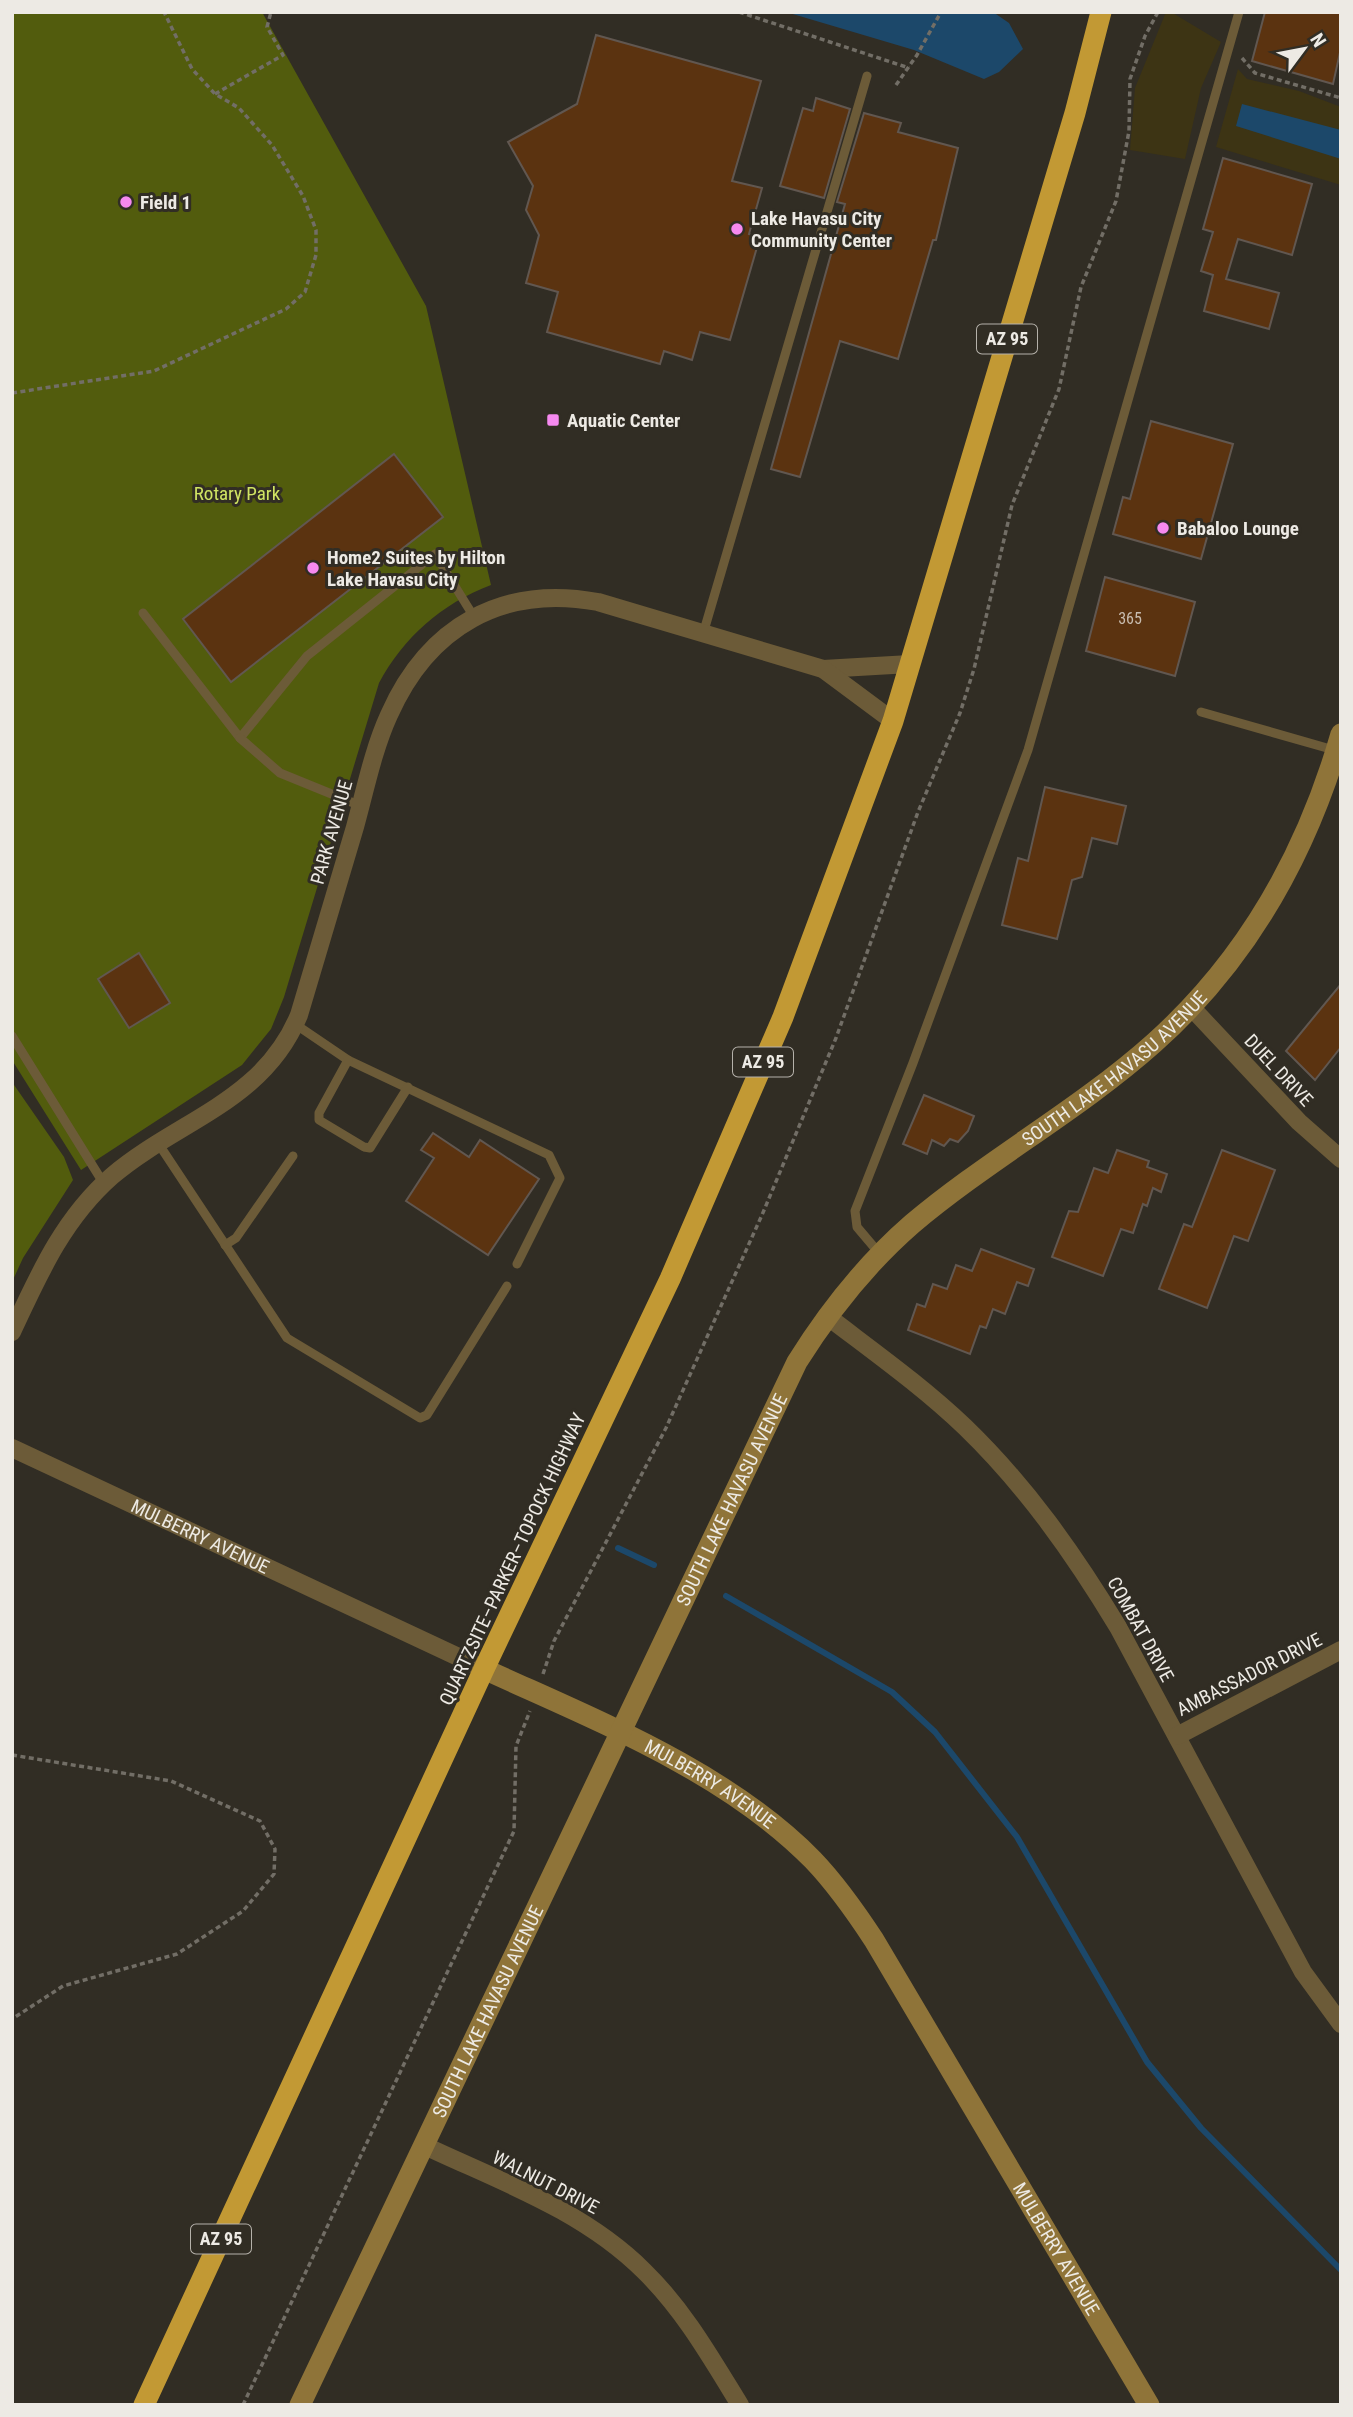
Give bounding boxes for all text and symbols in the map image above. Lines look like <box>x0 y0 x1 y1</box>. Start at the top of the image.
north arrow <box>1269 14 1339 84</box>
text: N <box>1305 29 1331 51</box>
place label: Field 1 <box>140 191 191 214</box>
marker: Field 1 <box>118 194 134 210</box>
place label: Lake Havasu City Community Center <box>751 207 892 252</box>
marker: Lake Havasu City Community Center <box>729 221 745 237</box>
road number: AZ 95 <box>977 324 1037 354</box>
place label: Aquatic Center <box>567 409 680 432</box>
marker: Aquatic Center <box>545 412 561 428</box>
park label: Rotary Park <box>194 482 281 505</box>
place label: Babaloo Lounge <box>1177 517 1299 540</box>
marker: Babaloo Lounge <box>1155 520 1171 536</box>
place label: Home2 Suites by Hilton Lake Havasu City <box>327 546 505 591</box>
marker: Home2 Suites by Hilton Lake Havasu City <box>305 560 321 576</box>
house number: 365 <box>1118 609 1142 628</box>
street label: PARK AVENUE <box>306 777 357 887</box>
street label: SOUTH LAKE HAVASU AVENUE <box>1017 987 1212 1151</box>
street label: DUEL DRIVE <box>1239 1030 1318 1111</box>
road number: AZ 95 <box>733 1048 793 1077</box>
street label: SOUTH LAKE HAVASU AVENUE <box>672 1390 792 1610</box>
street label: QUARTZSITE–PARKER–TOPOCK HIGHWAY <box>434 1409 590 1709</box>
street label: MULBERRY AVENUE <box>127 1494 273 1579</box>
street label: COMBAT DRIVE <box>1102 1573 1179 1686</box>
street label: AMBASSADOR DRIVE <box>1173 1628 1326 1721</box>
street label: MULBERRY AVENUE <box>641 1735 780 1834</box>
street label: SOUTH LAKE HAVASU AVENUE <box>428 1902 548 2122</box>
street label: WALNUT DRIVE <box>489 2146 603 2219</box>
street label: MULBERRY AVENUE <box>1008 2178 1104 2319</box>
road number: AZ 95 <box>191 2224 251 2253</box>

